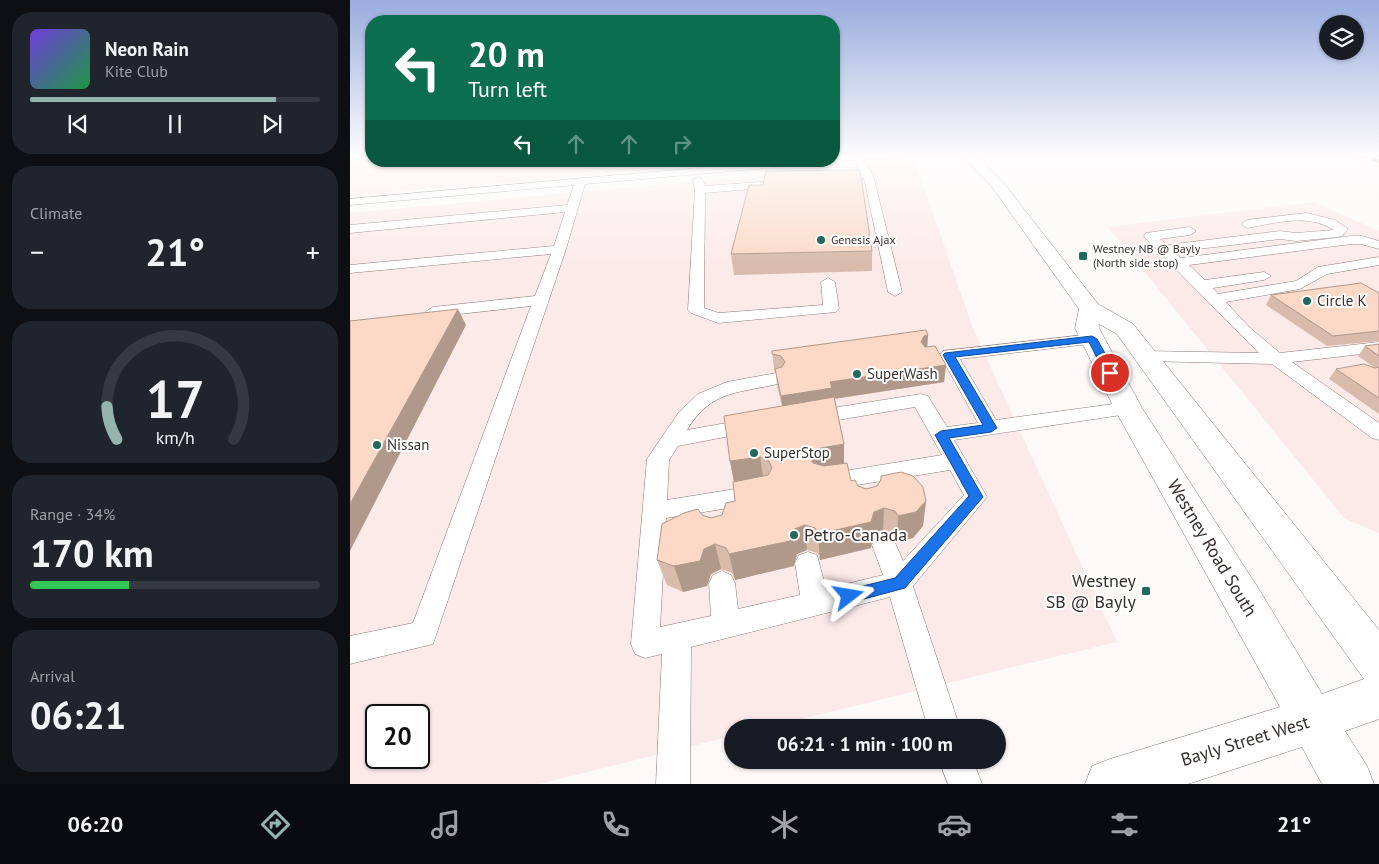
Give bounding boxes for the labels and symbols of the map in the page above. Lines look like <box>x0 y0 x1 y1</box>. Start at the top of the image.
place label: Genesis Ajax <box>831 232 896 247</box>
marker: Genesis Ajax <box>815 234 827 246</box>
place label: Westney NB @ Bayly (North side stop) <box>1093 241 1201 270</box>
marker: Westney NB @ Bayly (North side stop) <box>1077 250 1089 262</box>
place label: Circle K <box>1317 291 1367 310</box>
marker: Circle K <box>1301 295 1313 307</box>
pin <box>1089 352 1131 394</box>
place label: SuperWash <box>867 364 938 383</box>
marker: SuperWash <box>851 368 863 380</box>
place label: Nissan <box>387 435 429 454</box>
marker: Nissan <box>371 439 383 451</box>
place label: SuperStop <box>764 443 830 462</box>
marker: SuperStop <box>748 447 760 459</box>
street label: Westney Road South <box>1162 475 1262 620</box>
place label: Petro-Canada <box>804 523 907 546</box>
marker: Petro-Canada <box>788 529 800 541</box>
position arrow <box>822 569 874 621</box>
place label: Westney SB @ Bayly <box>1046 569 1137 613</box>
marker: Westney SB @ Bayly <box>1140 585 1152 597</box>
speed limit sign: 20 <box>365 704 430 769</box>
street label: Bayly Street West <box>1178 710 1312 771</box>

